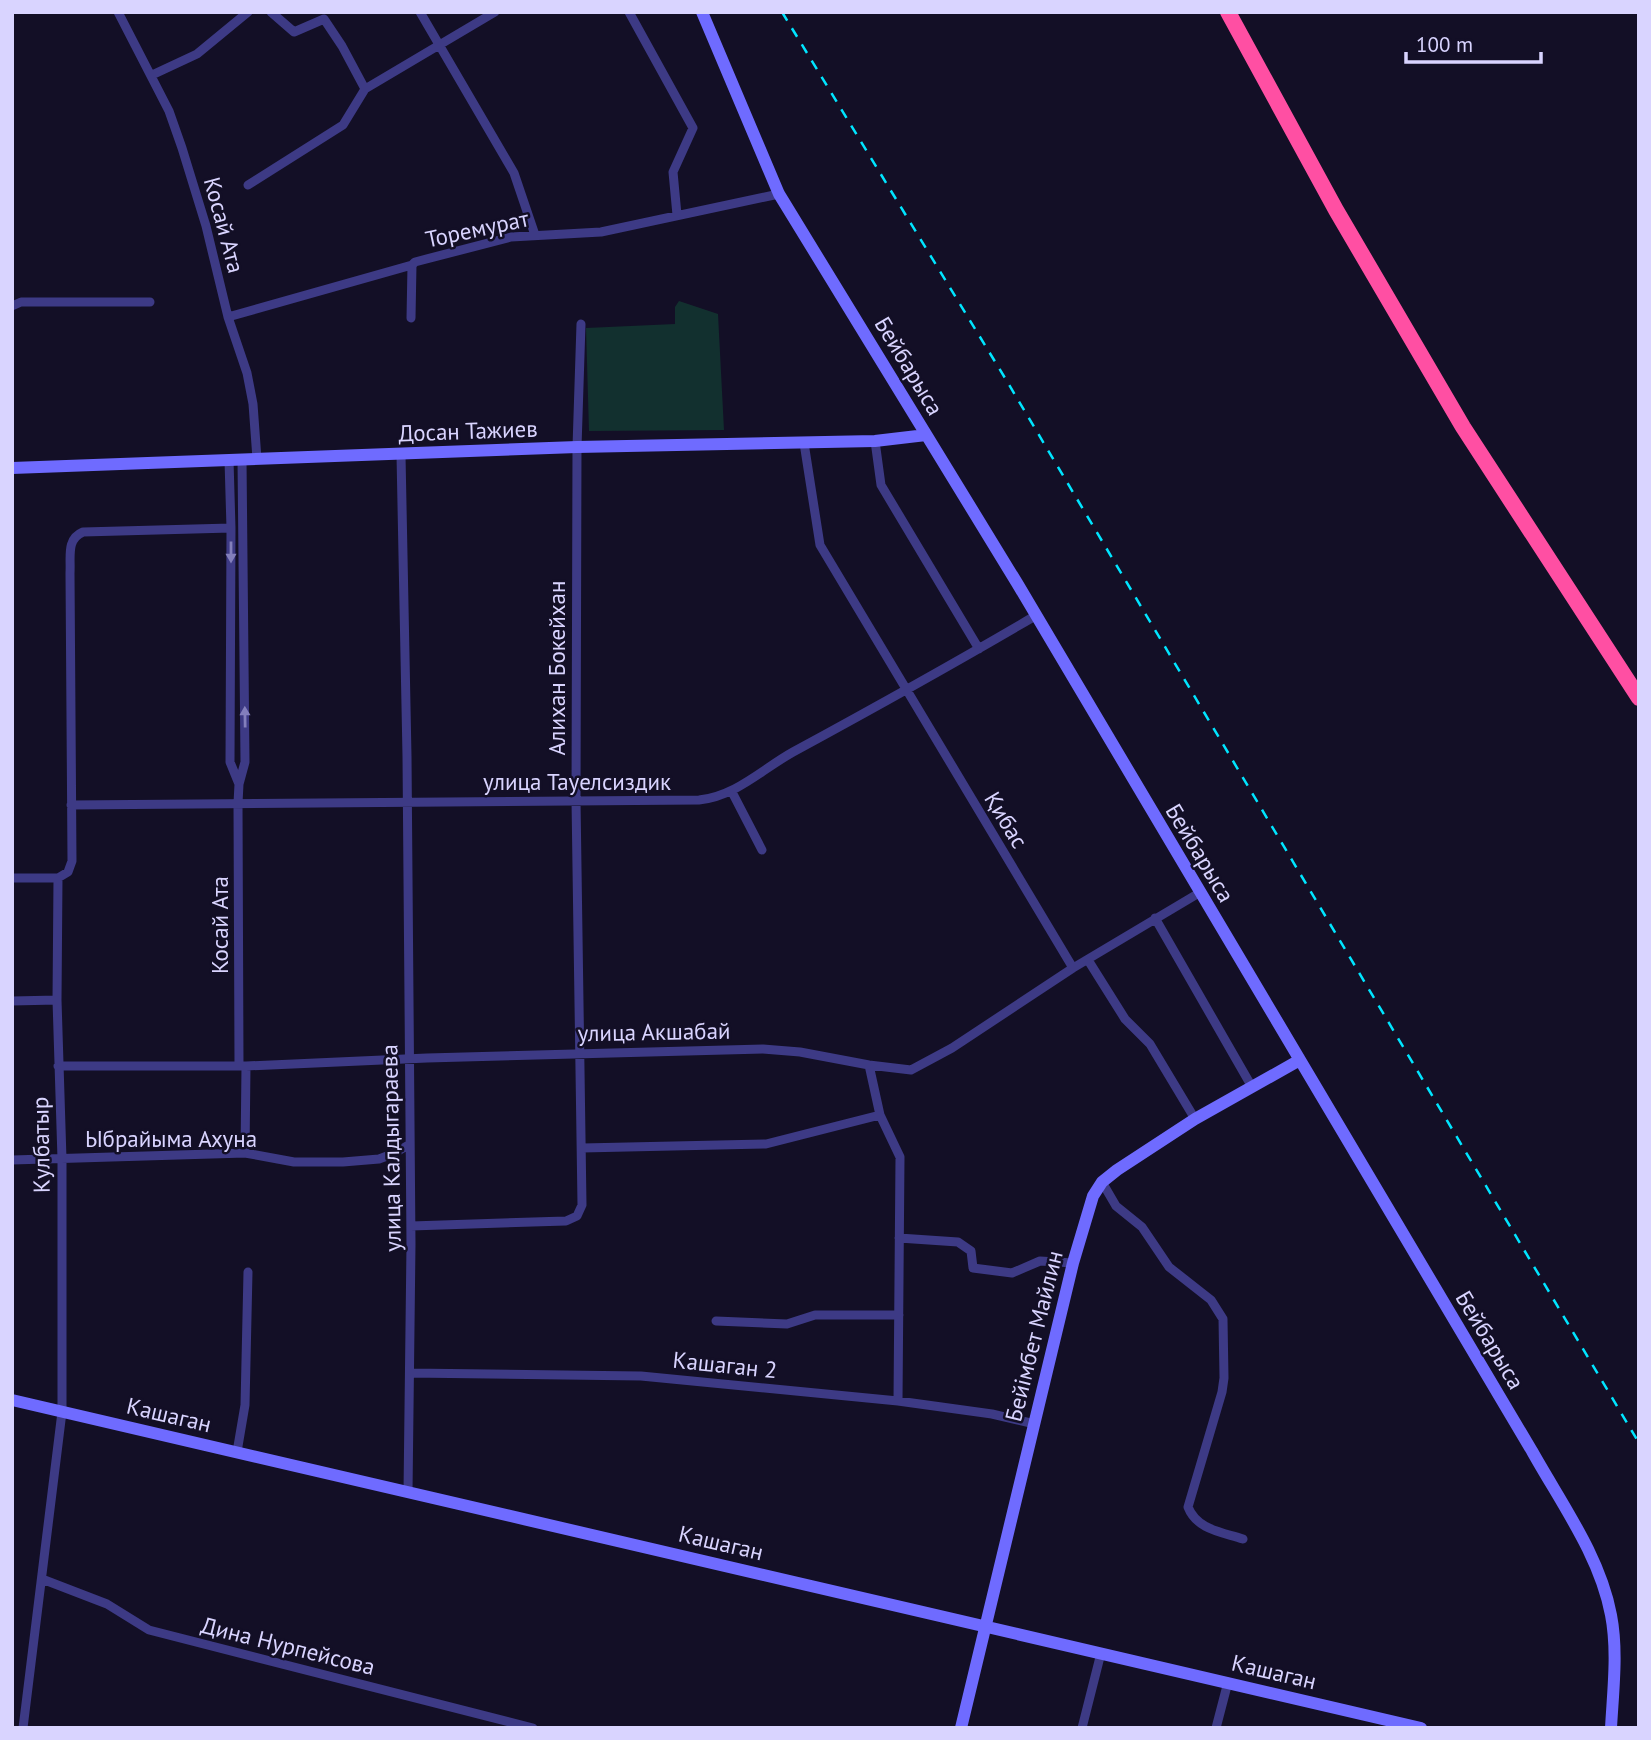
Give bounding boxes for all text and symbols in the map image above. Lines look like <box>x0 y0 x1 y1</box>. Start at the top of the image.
scale bar <box>1406 21 1541 65</box>
text: 100 m <box>1416 31 1473 58</box>
street label: Косай Ата <box>198 174 251 276</box>
street label: Торемурат <box>423 203 532 254</box>
street label: Бейбарыса <box>869 311 950 420</box>
street label: Досан Тажиев <box>398 414 538 447</box>
one-way arrow <box>225 542 237 564</box>
street label: Алихан Бокейхан <box>542 581 571 755</box>
one-way arrow <box>239 706 251 728</box>
street label: улица Тауелсиздик <box>483 767 671 796</box>
street label: Қибас <box>978 786 1035 853</box>
street label: Бейбарыса <box>1160 798 1241 907</box>
street label: Косай Ата <box>205 876 234 974</box>
street label: улица Акшабай <box>577 1016 731 1047</box>
street label: улица Калдыгараева <box>374 1044 407 1252</box>
street label: Кулбатыр <box>25 1097 56 1194</box>
street label: Ыбрайыма Ахуна <box>85 1124 257 1153</box>
street label: Бейімбет Майлин <box>998 1247 1069 1424</box>
street label: Бейбарыса <box>1450 1285 1531 1394</box>
street label: Кашаган 2 <box>671 1345 779 1384</box>
street label: Кашаган <box>124 1391 214 1438</box>
street label: Кашаган <box>676 1519 766 1566</box>
street label: Дина Нурпейсова <box>198 1610 378 1681</box>
street label: Кашаган <box>1229 1648 1319 1695</box>

